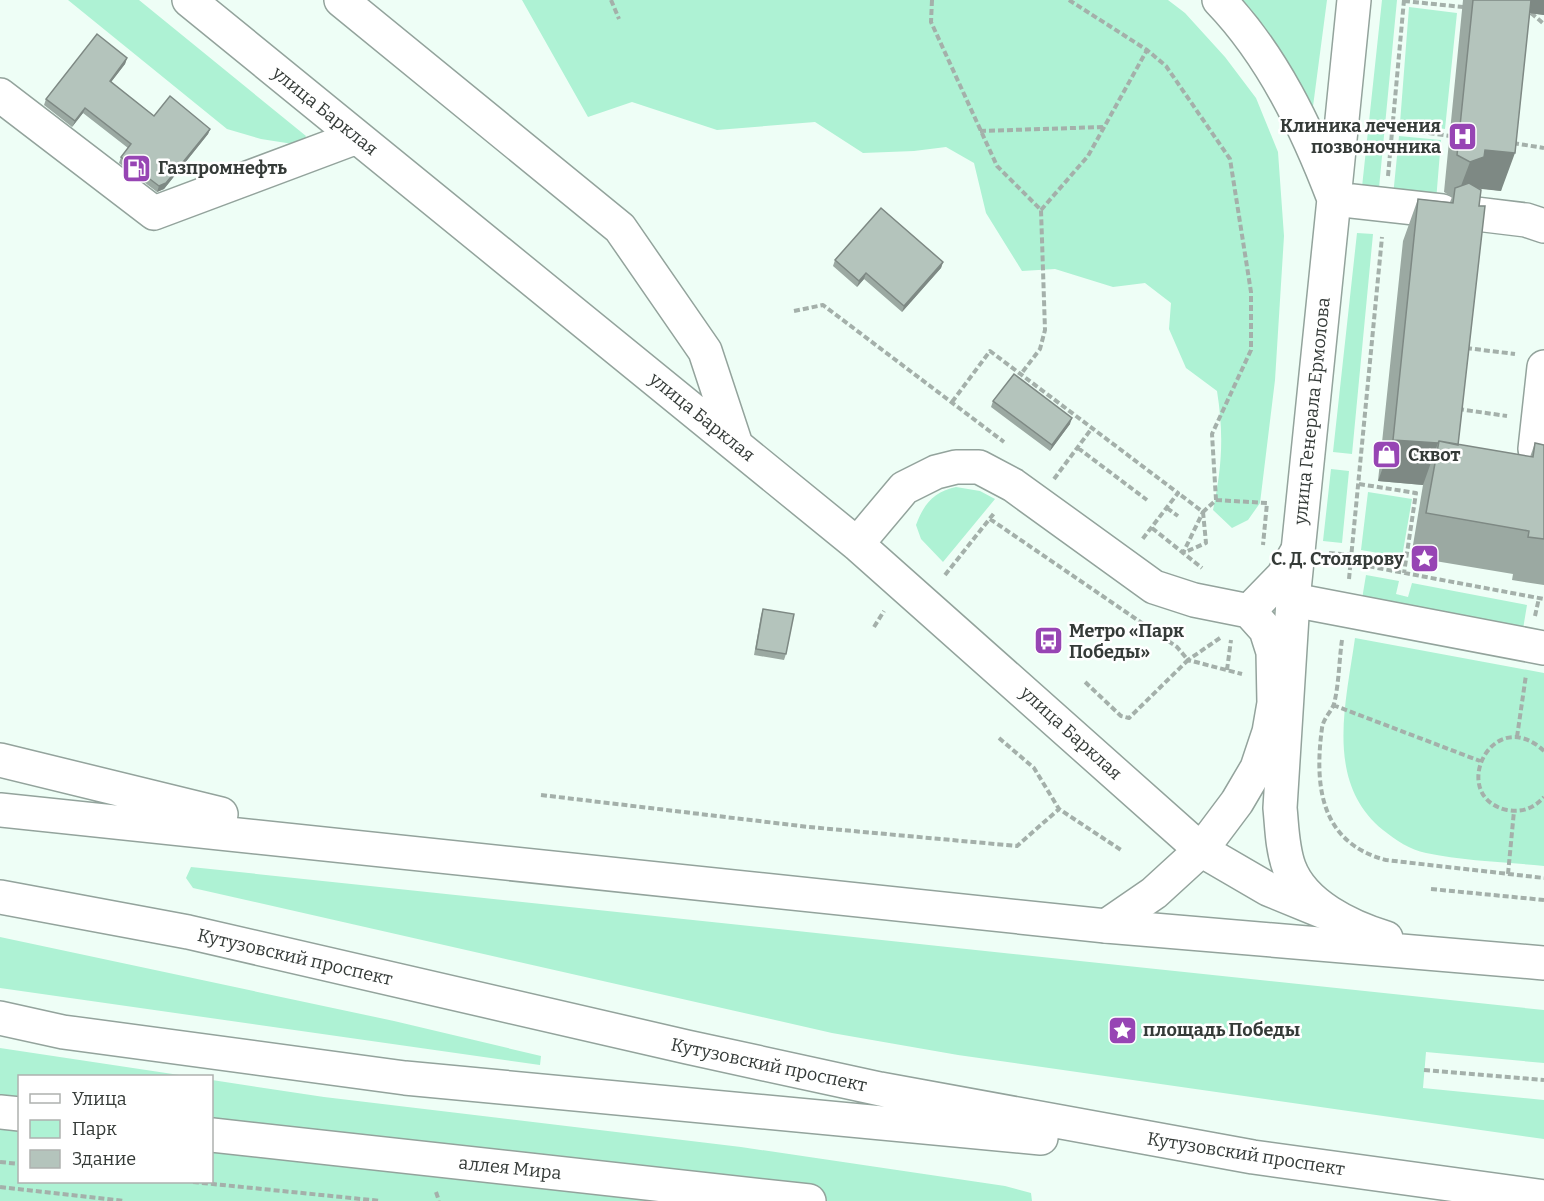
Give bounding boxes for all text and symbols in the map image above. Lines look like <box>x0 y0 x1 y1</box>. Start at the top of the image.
street label: улица Барклая <box>267 61 382 160</box>
place label: Клиника лечения позвоночника <box>1280 115 1441 158</box>
hospital icon: Клиника лечения позвоночника <box>1446 120 1478 152</box>
fuel station icon: Газпромнефть <box>121 152 153 184</box>
place label: Газпромнефть <box>158 157 287 179</box>
street label: улица Генерала Ермолова <box>1289 296 1335 527</box>
street label: улица Барклая <box>644 367 759 466</box>
shop icon: Сквот <box>1371 439 1403 471</box>
place label: Сквот <box>1408 444 1460 466</box>
place icon: С. Д. Столярову <box>1409 543 1441 575</box>
place label: С. Д. Столярову <box>1271 548 1405 570</box>
place label: Метро «Парк Победы» <box>1069 620 1184 663</box>
bus stop icon: Метро «Парк Победы» <box>1032 625 1064 657</box>
street label: улица Барклая <box>1015 681 1126 784</box>
street label: Кутузовский проспект <box>195 924 395 990</box>
place icon: площадь Победы <box>1106 1014 1138 1046</box>
place label: площадь Победы <box>1143 1019 1300 1041</box>
street label: Кутузовский проспект <box>669 1033 869 1097</box>
legend <box>18 1075 213 1183</box>
text: Улица <box>72 1088 127 1110</box>
text: Парк <box>72 1118 117 1140</box>
street label: Кутузовский проспект <box>1146 1128 1346 1180</box>
text: Здание <box>72 1148 136 1170</box>
street label: аллея Мира <box>458 1152 563 1184</box>

